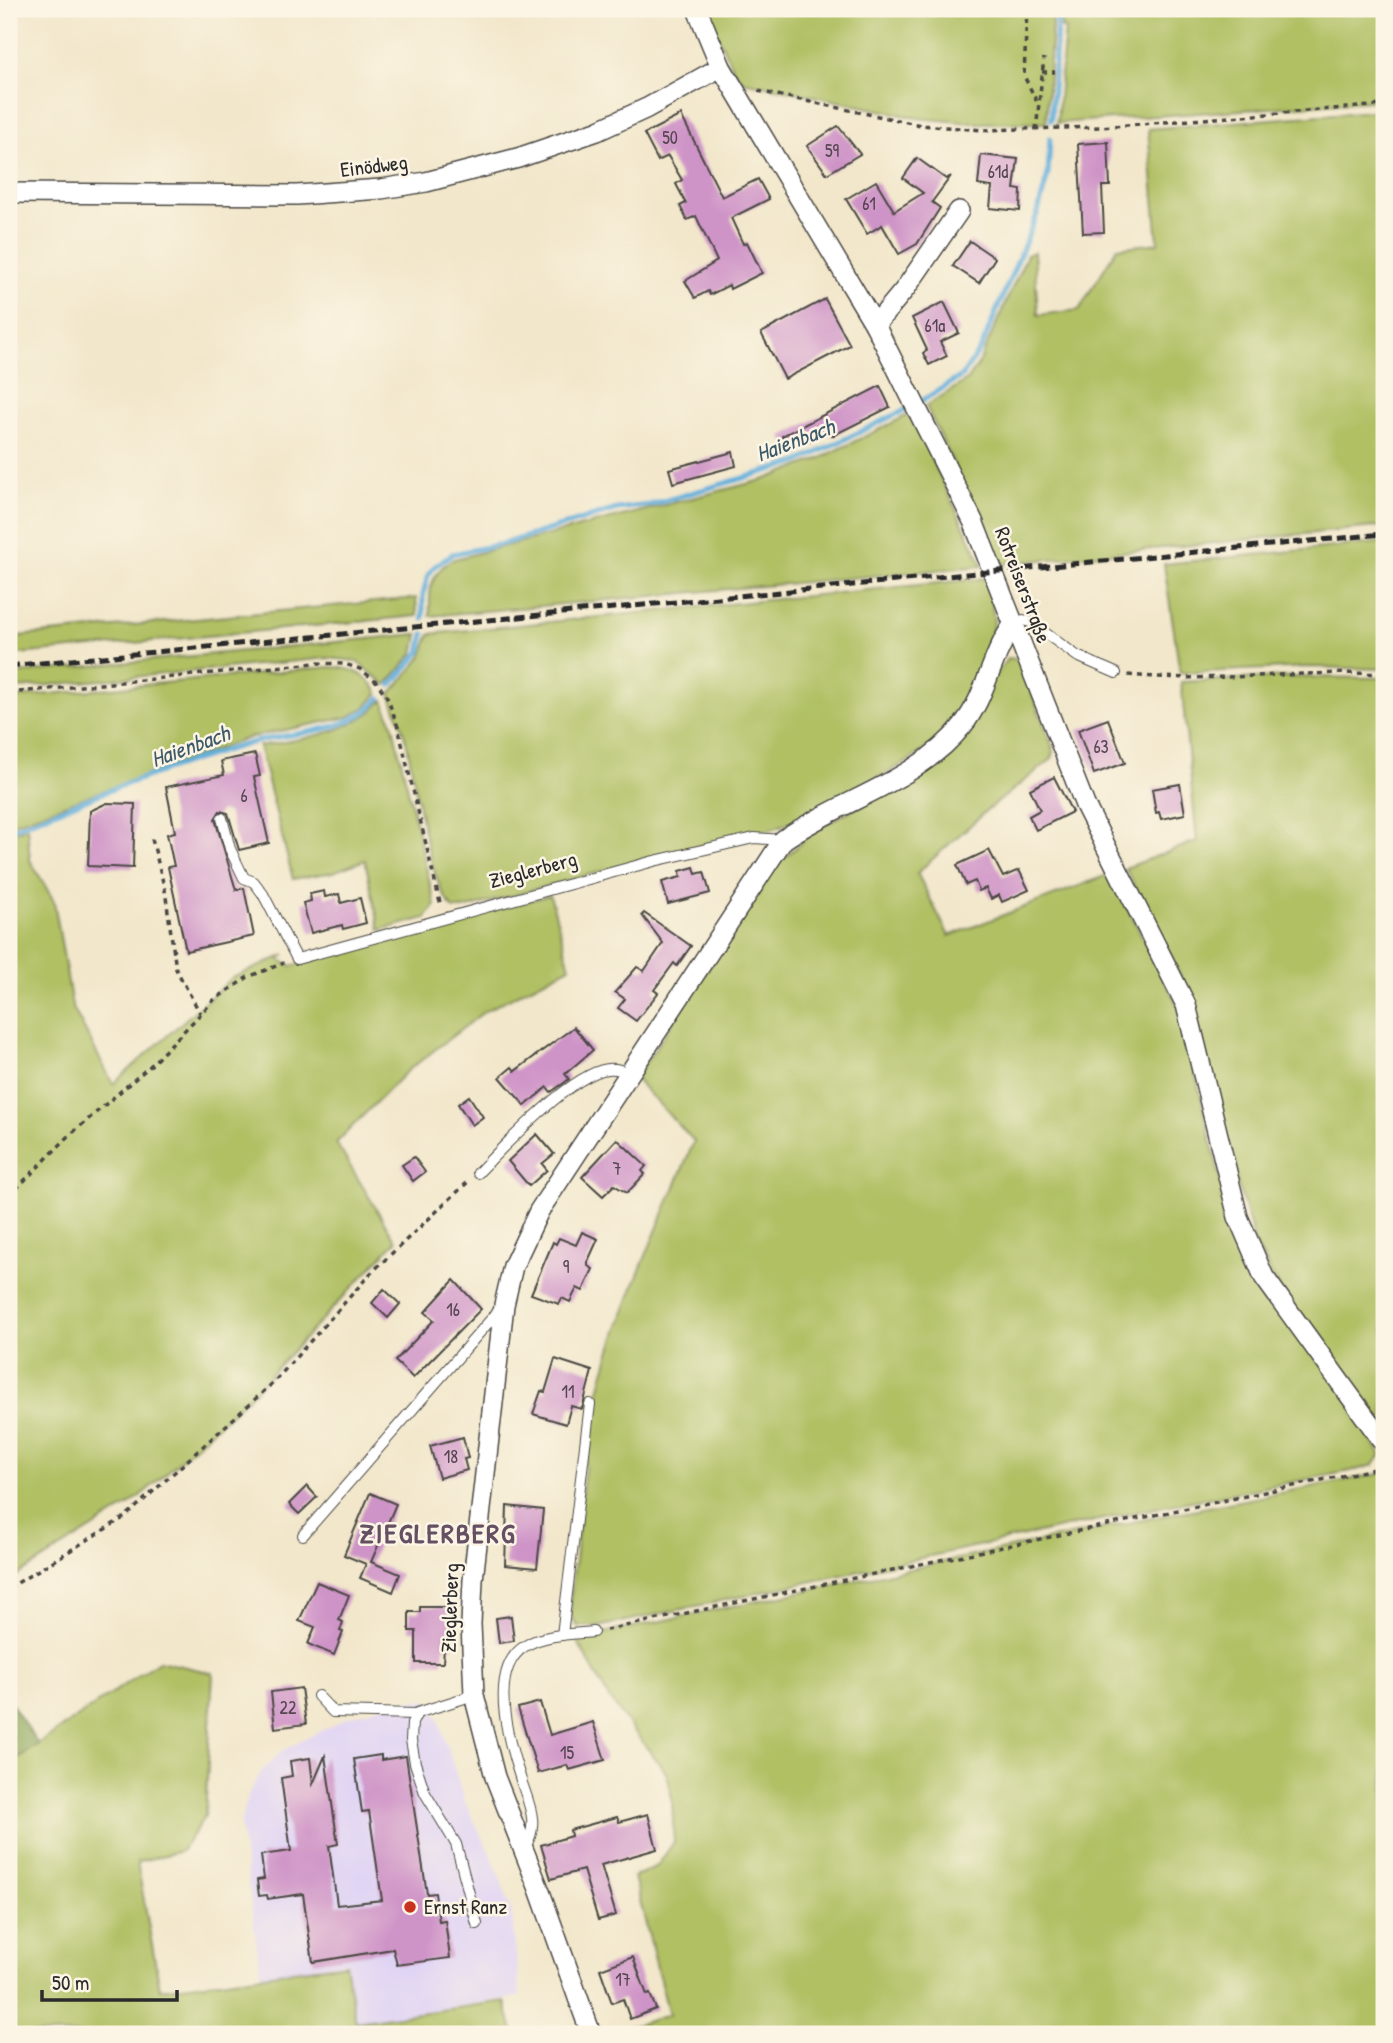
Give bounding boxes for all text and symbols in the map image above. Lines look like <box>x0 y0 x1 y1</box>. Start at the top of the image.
house number: 50 <box>662 125 678 150</box>
house number: 59 <box>825 138 839 163</box>
street label: Einödweg <box>339 147 409 184</box>
house number: 61d <box>988 159 1008 184</box>
house number: 61 <box>862 191 876 216</box>
house number: 61a <box>925 313 945 338</box>
water label: Haienbach <box>751 410 840 469</box>
street label: Rotreiserstraße <box>988 523 1059 647</box>
water label: Haienbach <box>146 717 235 774</box>
house number: 63 <box>1093 734 1109 759</box>
house number: 6 <box>240 783 248 808</box>
street label: Zieglerberg <box>486 844 580 895</box>
house number: 7 <box>613 1156 622 1181</box>
house number: 9 <box>563 1254 570 1279</box>
house number: 16 <box>446 1297 460 1322</box>
house number: 11 <box>561 1379 575 1404</box>
house number: 18 <box>444 1444 458 1469</box>
district label: ZIEGLERBERG <box>360 1514 516 1552</box>
street label: Zieglerberg <box>433 1563 466 1653</box>
house number: 22 <box>280 1695 297 1720</box>
house number: 15 <box>560 1740 574 1765</box>
place label: Ernst Ranz <box>424 1892 507 1921</box>
marker: Ernst Ranz <box>402 1899 418 1915</box>
scale bar <box>42 1959 177 2003</box>
house number: 17 <box>615 1967 631 1992</box>
text: 50 m <box>52 1968 89 1997</box>

